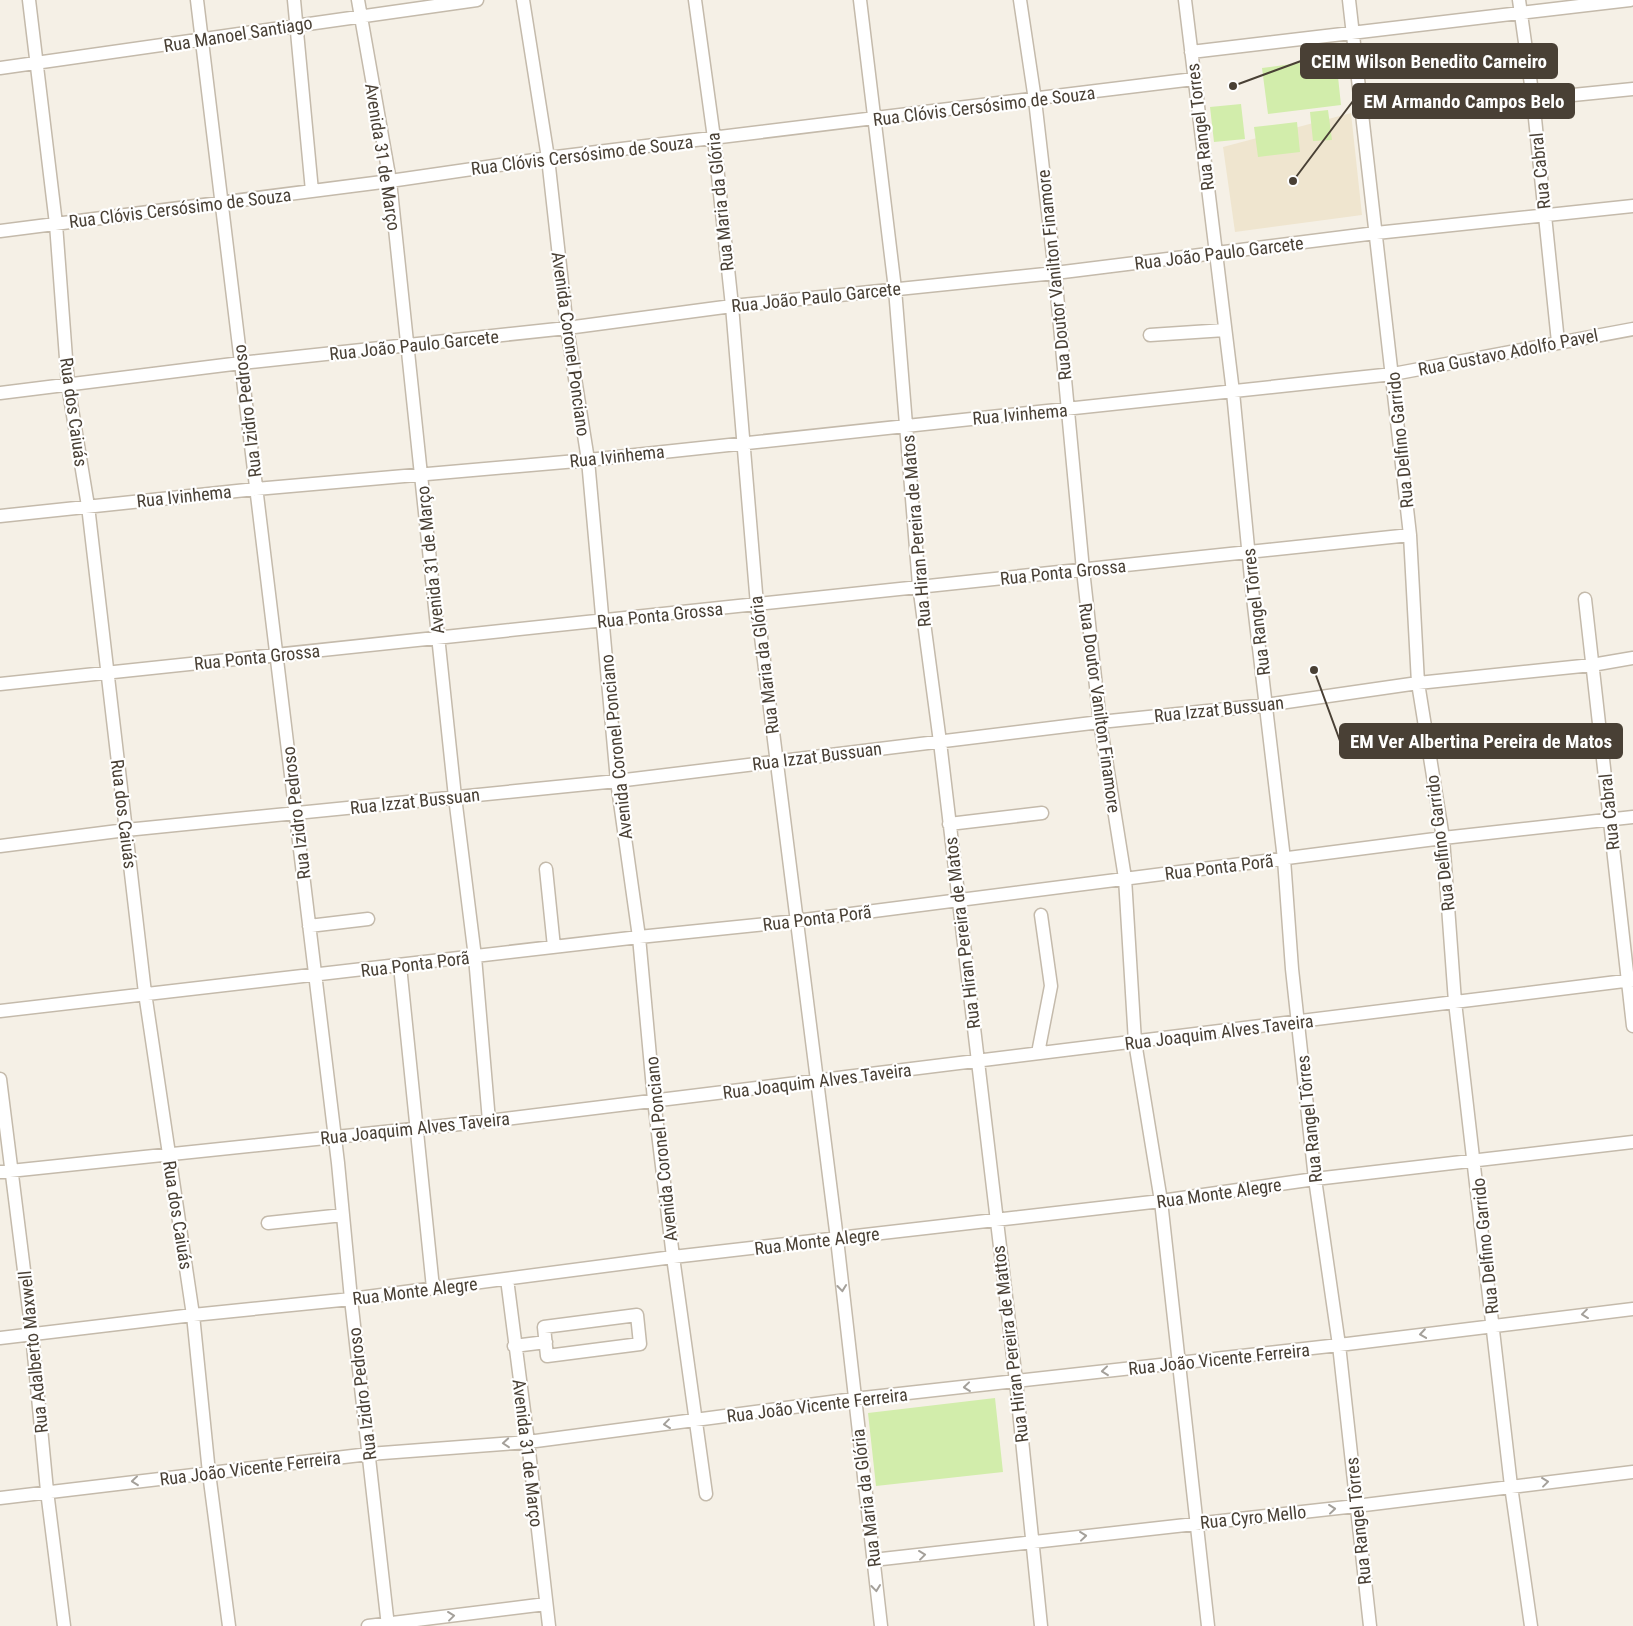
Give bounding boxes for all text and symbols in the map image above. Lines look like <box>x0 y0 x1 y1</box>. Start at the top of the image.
street label: Rua Manoel Santiago <box>162 12 314 56</box>
callout: CEIM Wilson Benedito Carneiro <box>1301 44 1557 78</box>
text: CEIM Wilson Benedito Carneiro <box>1311 50 1547 73</box>
street label: Rua Rangel Torres <box>1182 62 1218 192</box>
street label: Avenida 31 de Março <box>361 82 405 232</box>
street label: Rua Clóvis Cersósimo de Souza <box>872 82 1096 130</box>
callout: EM Armando Campos Belo <box>1353 84 1574 118</box>
text: EM Armando Campos Belo <box>1363 90 1565 113</box>
street label: Rua Clóvis Cersósimo de Souza <box>470 131 694 179</box>
street label: Rua Maria da Glória <box>702 132 738 272</box>
street label: Rua Cabral <box>1526 132 1554 210</box>
street label: Rua Doutor Vanilton Finamore <box>1032 169 1076 381</box>
street label: Rua Clóvis Cersósimo de Souza <box>68 184 292 232</box>
street label: Rua João Paulo Garcete <box>1133 232 1305 274</box>
street label: Avenida Coronel Ponciano <box>548 250 594 438</box>
street label: Rua João Paulo Garcete <box>730 278 902 316</box>
street label: Rua Gustavo Adolfo Pavel <box>1416 324 1600 380</box>
street label: Rua João Paulo Garcete <box>328 326 500 364</box>
street label: Rua Izidro Pedroso <box>228 343 266 479</box>
street label: Rua dos Caiuás <box>56 356 92 468</box>
street label: Rua Delfino Garrido <box>1382 371 1418 509</box>
street label: Rua Ivinhema <box>972 399 1068 429</box>
street label: Rua Hiran Pereira de Matos <box>897 434 935 628</box>
street label: Rua Ivinhema <box>568 441 666 471</box>
street label: Rua Ivinhema <box>135 481 233 511</box>
street label: Avenida 31 de Março <box>412 485 448 635</box>
street label: Rua Rangel Tôrres <box>1238 547 1274 677</box>
street label: Rua Ponta Grossa <box>999 555 1127 589</box>
street label: Rua Maria da Glória <box>745 595 783 735</box>
street label: Rua Ponta Grossa <box>596 598 724 632</box>
street label: Rua Doutor Vanilton Finamore <box>1075 602 1125 814</box>
street label: Rua Ponta Grossa <box>193 640 321 674</box>
street label: Avenida Coronel Ponciano <box>596 653 636 841</box>
street label: Rua Izzat Bussuan <box>1153 692 1285 726</box>
callout: EM Ver Albertina Pereira de Matos <box>1340 724 1622 758</box>
text: EM Ver Albertina Pereira de Matos <box>1350 730 1612 753</box>
street label: Rua Izzat Bussuan <box>751 738 883 774</box>
street label: Rua Izidro Pedroso <box>277 745 315 881</box>
street label: Rua dos Caiuás <box>107 758 141 870</box>
street label: Rua Cabral <box>1595 773 1623 851</box>
street label: Rua Delfino Garrido <box>1421 774 1459 912</box>
street label: Rua Izzat Bussuan <box>349 784 481 818</box>
street label: Rua Hiran Pereira de Matos <box>940 836 984 1030</box>
street label: Rua Ponta Porã <box>1163 850 1275 884</box>
street label: Rua Ponta Porã <box>761 901 873 935</box>
street label: Rua Ponta Porã <box>359 947 471 981</box>
street label: Rua Joaquim Alves Taveira <box>1123 1010 1315 1054</box>
street label: Rua Rangel Tôrres <box>1292 1054 1326 1184</box>
street label: Avenida Coronel Ponciano <box>641 1055 681 1243</box>
street label: Rua Joaquim Alves Taveira <box>721 1059 913 1103</box>
street label: Rua Joaquim Alves Taveira <box>319 1108 511 1148</box>
street label: Rua dos Caiuás <box>159 1159 197 1271</box>
street label: Rua Monte Alegre <box>1155 1174 1283 1212</box>
street label: Rua Delfino Garrido <box>1467 1177 1503 1315</box>
street label: Rua Monte Alegre <box>753 1223 881 1259</box>
street label: Rua Hiran Pereira de Mattos <box>987 1244 1033 1444</box>
street label: Rua Adalberto Maxwell <box>14 1270 52 1434</box>
street label: Rua Monte Alegre <box>351 1273 479 1309</box>
one-way arrow <box>836 1284 847 1292</box>
one-way arrow <box>1580 1308 1588 1319</box>
street label: Rua Izidro Pedroso <box>343 1326 381 1462</box>
one-way arrow <box>1419 1328 1427 1339</box>
street label: Rua João Vicente Ferreira <box>1127 1339 1311 1379</box>
one-way arrow <box>1101 1365 1109 1376</box>
street label: Avenida 31 de Março <box>509 1378 547 1528</box>
one-way arrow <box>963 1381 971 1392</box>
street label: Rua João Vicente Ferreira <box>725 1383 909 1427</box>
one-way arrow <box>663 1419 672 1429</box>
street label: Rua Maria da Glória <box>847 1428 885 1568</box>
one-way arrow <box>502 1438 510 1449</box>
street label: Rua João Vicente Ferreira <box>158 1446 342 1490</box>
street label: Rua Rangel Tôrres <box>1341 1456 1375 1586</box>
one-way arrow <box>131 1475 139 1486</box>
one-way arrow <box>1541 1477 1549 1488</box>
street label: Rua Cyro Mello <box>1199 1501 1307 1533</box>
one-way arrow <box>1328 1504 1336 1515</box>
one-way arrow <box>1079 1531 1087 1542</box>
one-way arrow <box>918 1550 926 1561</box>
one-way arrow <box>870 1585 881 1593</box>
one-way arrow <box>448 1611 456 1622</box>

